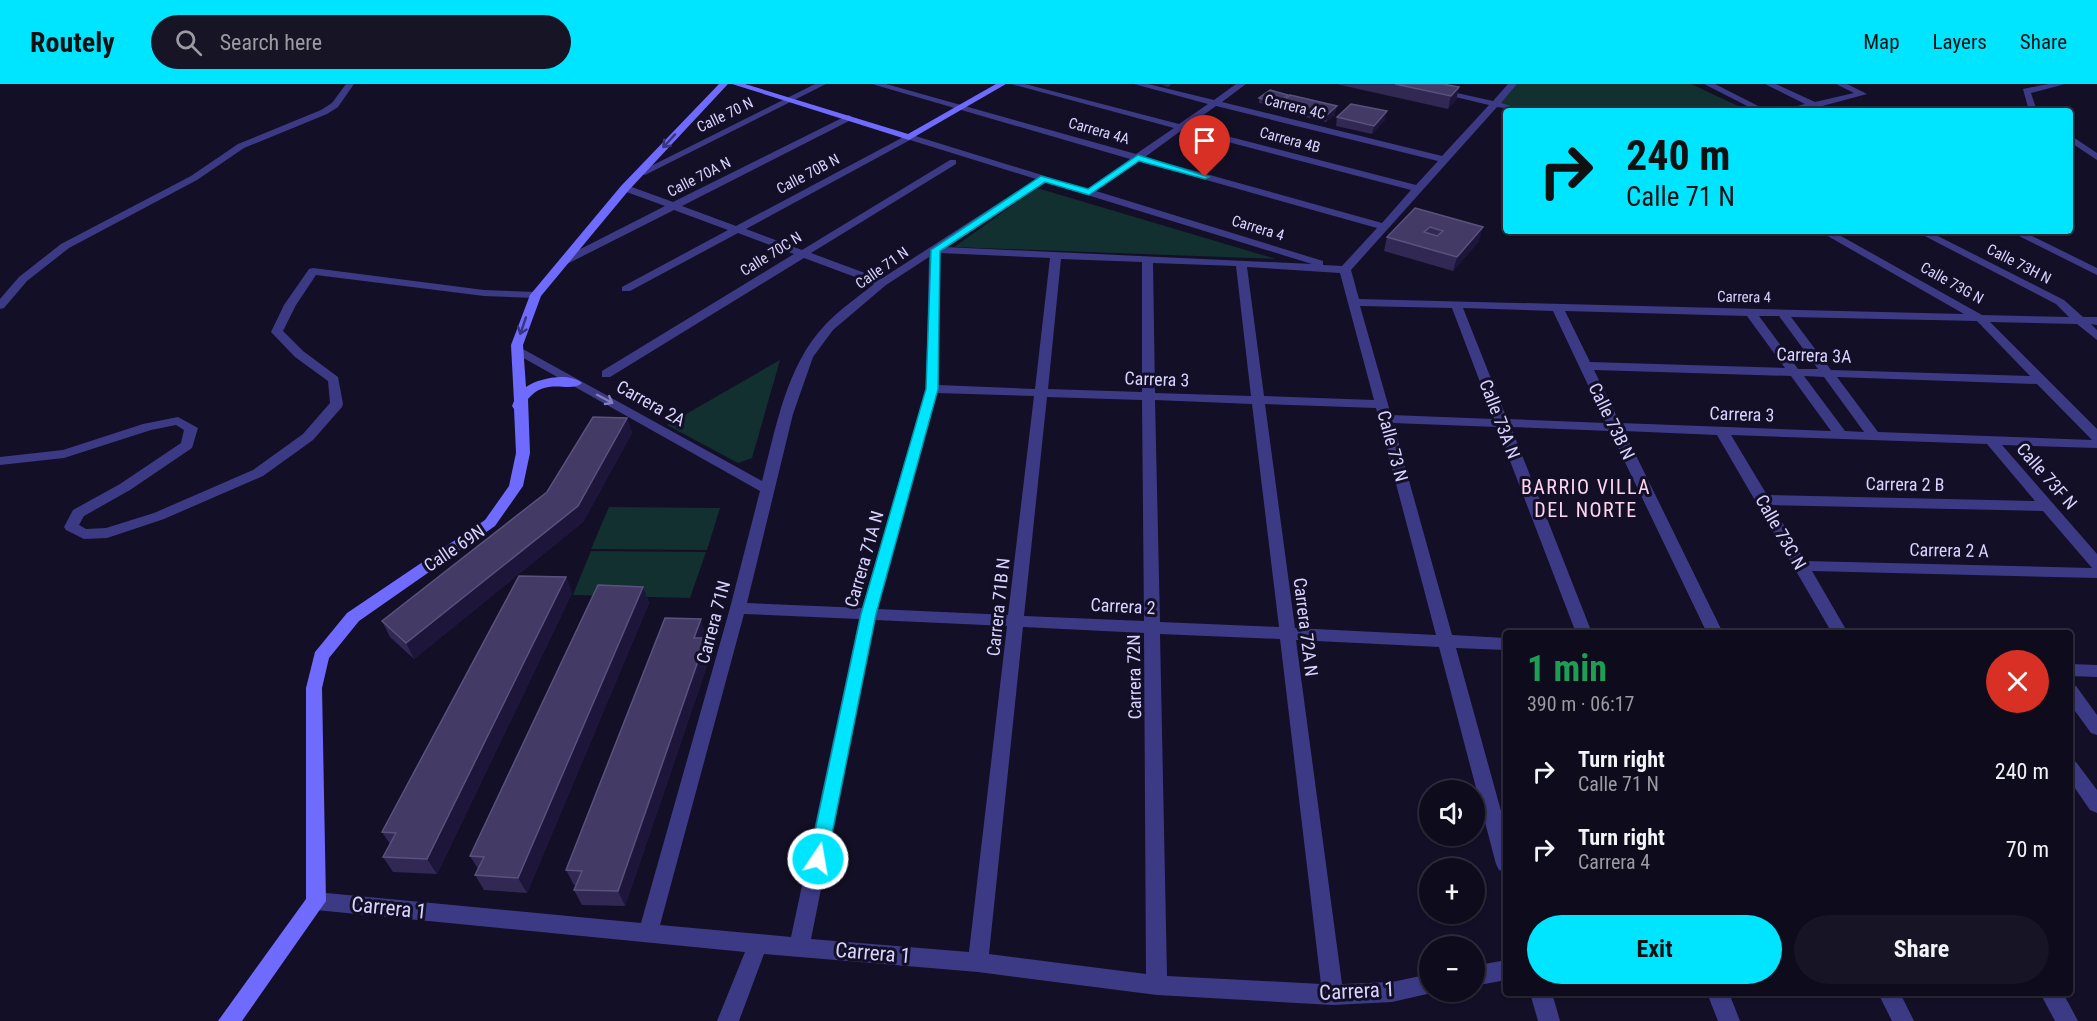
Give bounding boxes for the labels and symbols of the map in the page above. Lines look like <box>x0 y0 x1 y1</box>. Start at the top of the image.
street label: Carrera 4C <box>1262 91 1328 123</box>
street label: Calle 70 N <box>694 94 756 136</box>
street label: Carrera 4A <box>1066 114 1132 148</box>
pin <box>1179 115 1230 177</box>
street label: Carrera 4B <box>1258 123 1322 157</box>
one-way arrow <box>662 133 676 148</box>
street label: Calle 70B N <box>773 150 843 198</box>
street label: Calle 70A N <box>664 153 734 201</box>
street label: Carrera 4 <box>1230 211 1286 245</box>
street label: Calle 70C N <box>737 228 805 280</box>
street label: Calle 73H N <box>1984 240 2054 288</box>
street label: Calle 71 N <box>852 243 912 293</box>
street label: Calle 73G N <box>1917 258 1987 308</box>
street label: Carrera 4 <box>1717 288 1771 306</box>
one-way arrow <box>517 316 528 335</box>
street label: Carrera 3A <box>1776 343 1853 367</box>
street label: Carrera 3 <box>1124 367 1190 391</box>
street label: Carrera 2A <box>613 376 690 431</box>
street label: Calle 73A N <box>1475 376 1525 462</box>
street label: Calle 73B N <box>1584 379 1640 463</box>
one-way arrow <box>596 393 613 405</box>
street label: Carrera 3 <box>1709 402 1775 426</box>
street label: Calle 73 N <box>1373 408 1413 484</box>
street label: Calle 73F N <box>2012 438 2082 514</box>
street label: Carrera 2 B <box>1865 473 1945 495</box>
district label: BARRIO VILLA DEL NORTE <box>1521 475 1651 522</box>
street label: Calle 73C N <box>1751 491 1811 573</box>
street label: Carrera 71A N <box>840 508 888 610</box>
street label: Calle 69N <box>420 520 488 576</box>
street label: Carrera 2 A <box>1909 539 1989 561</box>
street label: Carrera 71B N <box>982 557 1014 657</box>
street label: Carrera 72A N <box>1290 576 1322 678</box>
street label: Carrera 71N <box>692 578 734 666</box>
street label: Carrera 2 <box>1090 594 1156 618</box>
street label: Carrera 72N <box>1123 634 1145 720</box>
position arrow <box>786 827 850 891</box>
street label: Carrera 1 <box>350 892 428 924</box>
street label: Carrera 1 <box>834 938 912 968</box>
street label: Carrera 1 <box>1319 977 1395 1005</box>

